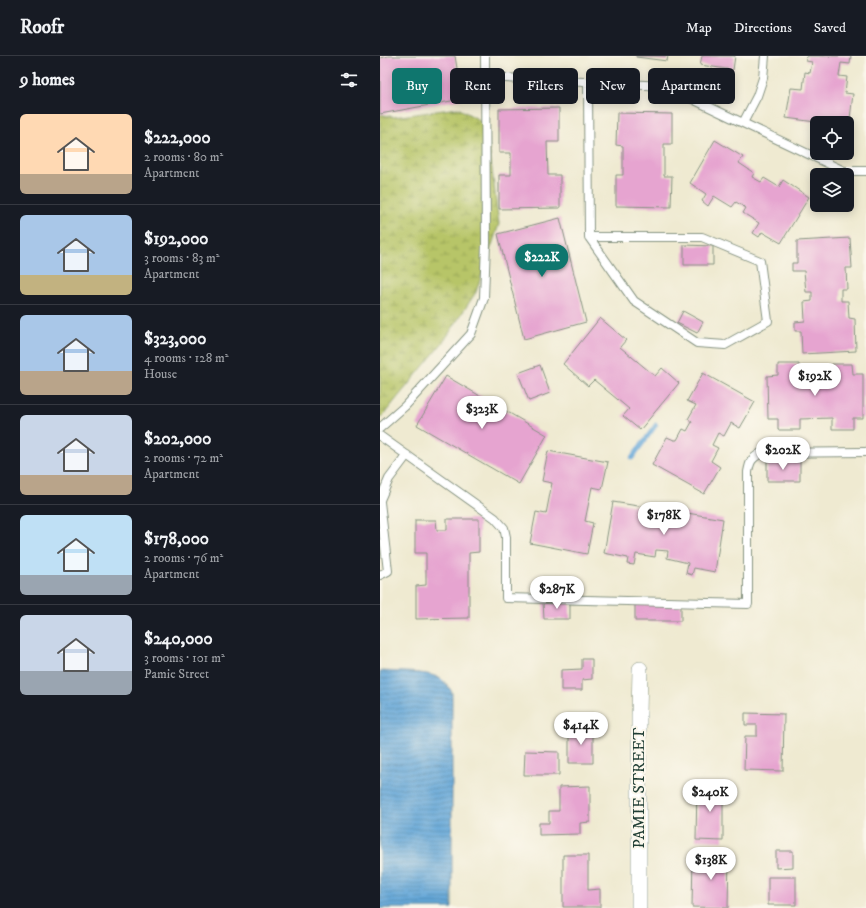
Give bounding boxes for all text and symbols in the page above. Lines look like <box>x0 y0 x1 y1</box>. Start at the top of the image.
text: Roofr <box>20 16 64 39</box>
text: Map <box>686 19 712 37</box>
text: Directions <box>734 19 792 37</box>
text: Saved <box>814 19 846 37</box>
chip: Buy <box>392 68 442 104</box>
chip: Rent <box>450 68 505 104</box>
chip: Filters <box>513 68 578 104</box>
chip: New <box>586 68 640 104</box>
chip: Apartment <box>648 68 735 104</box>
text: 9 homes <box>20 69 75 91</box>
icon: filters <box>338 69 360 91</box>
map controls <box>810 116 854 212</box>
button: locate <box>810 116 854 160</box>
text: $222,000 <box>144 127 211 149</box>
icon: home <box>52 130 100 178</box>
text: 2 rooms · 80 m² <box>144 149 223 165</box>
text: Apartment <box>144 165 199 181</box>
button: layers <box>810 168 854 212</box>
text: $192,000 <box>144 228 209 250</box>
icon: home <box>52 231 100 279</box>
pin: $222K <box>514 244 570 278</box>
text: $222K <box>524 249 560 265</box>
text: 3 rooms · 83 m² <box>144 250 220 266</box>
text: Apartment <box>144 266 199 282</box>
text: $323,000 <box>144 328 206 350</box>
icon: home <box>52 331 100 379</box>
text: 4 rooms · 128 m² <box>144 350 229 366</box>
pin: $192K <box>787 363 843 397</box>
text: House <box>144 366 177 382</box>
text: $192K <box>798 368 832 384</box>
pin: $323K <box>454 396 510 430</box>
text: $323K <box>466 401 498 417</box>
text: $202,000 <box>144 428 211 450</box>
icon: home <box>52 431 100 479</box>
pin: $202K <box>755 437 811 471</box>
text: $202K <box>765 442 801 458</box>
text: 2 rooms · 72 m² <box>144 450 223 466</box>
text: Apartment <box>144 466 199 482</box>
pin: $178K <box>636 502 692 536</box>
text: $178K <box>647 507 681 523</box>
text: $178,000 <box>144 528 209 550</box>
icon: home <box>52 531 100 579</box>
text: 2 rooms · 76 m² <box>144 550 223 566</box>
text: Apartment <box>144 566 199 582</box>
pin: $287K <box>529 576 585 610</box>
text: $287K <box>539 581 575 597</box>
text: $240,000 <box>144 628 213 650</box>
icon: home <box>52 631 100 679</box>
text: 3 rooms · 101 m² <box>144 650 225 666</box>
text: Pamie Street <box>144 666 209 682</box>
pin: $414K <box>553 712 609 746</box>
text: $414K <box>563 717 599 733</box>
street label: PAMIE STREET <box>629 728 649 848</box>
pin: $240K <box>682 779 738 813</box>
text: $240K <box>691 784 729 800</box>
pin: $138K <box>683 847 739 881</box>
text: $138K <box>695 852 727 868</box>

